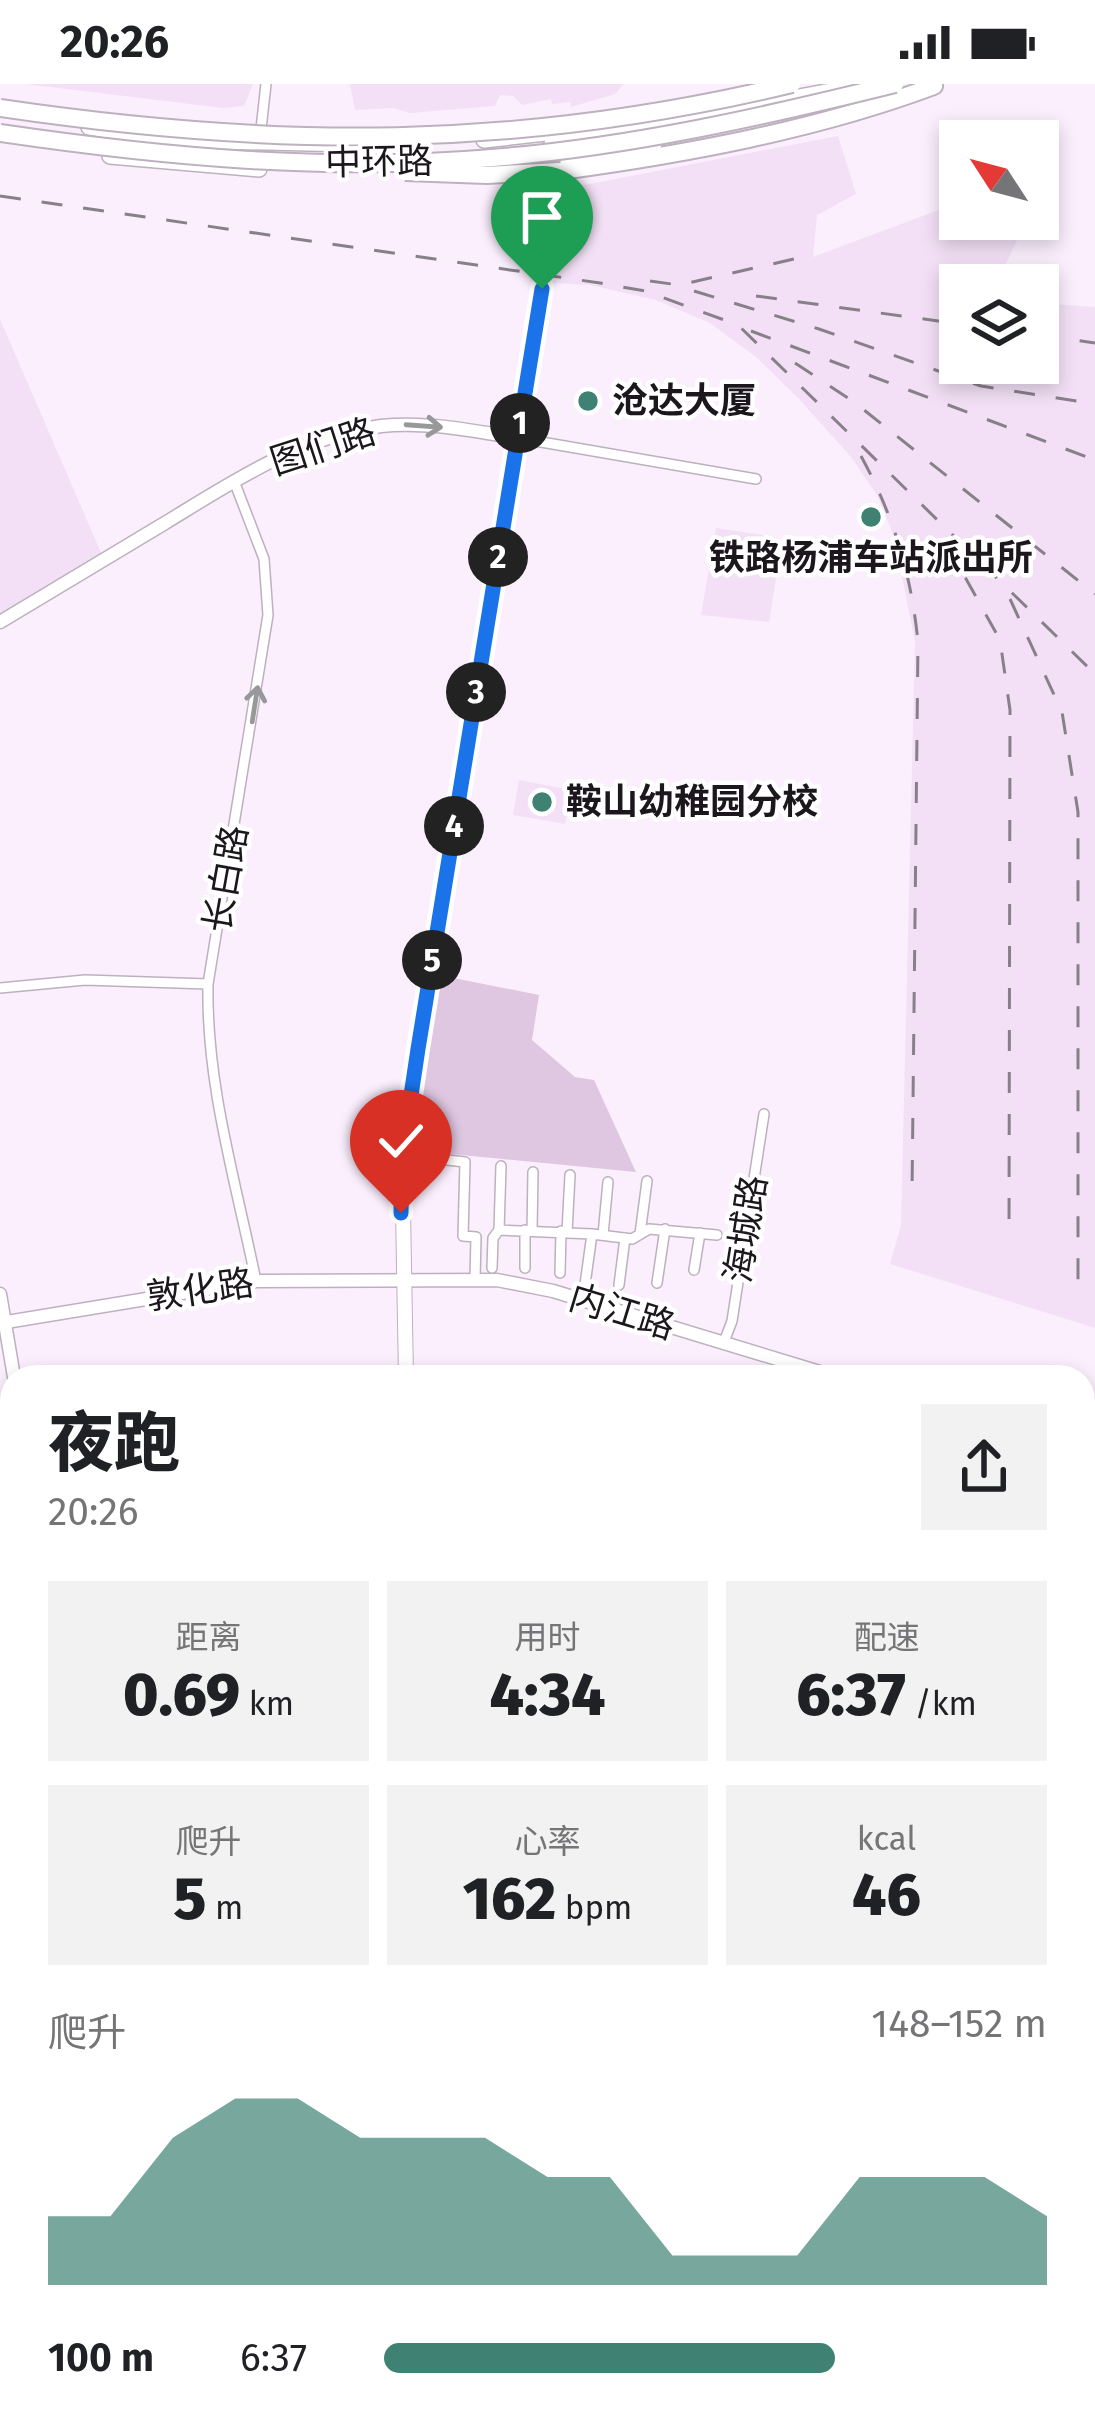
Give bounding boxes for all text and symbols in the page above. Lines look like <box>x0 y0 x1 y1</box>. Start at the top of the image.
text: 20:26 <box>60 15 169 69</box>
north arrow <box>939 120 1059 240</box>
map controls <box>939 120 1059 384</box>
street label: 中环路 <box>325 139 433 185</box>
pin <box>491 166 593 289</box>
icon: arrive <box>509 184 575 250</box>
button: layers <box>939 264 1059 384</box>
place label: 沧达大厦 <box>612 379 756 423</box>
marker: 沧达大厦 <box>575 388 601 414</box>
pin: 1 <box>490 393 550 453</box>
text: 1 <box>512 403 528 443</box>
street label: 图们路 <box>265 409 381 485</box>
one-way arrow <box>404 415 443 438</box>
marker: 铁路杨浦车站派出所 <box>858 504 884 530</box>
pin: 2 <box>468 527 528 587</box>
place label: 铁路杨浦车站派出所 <box>709 536 1033 580</box>
text: 2 <box>489 537 507 577</box>
pin: 3 <box>446 662 506 722</box>
text: 3 <box>467 672 485 712</box>
one-way arrow <box>244 685 267 724</box>
place label: 鞍山幼稚园分校 <box>566 780 818 824</box>
marker: 鞍山幼稚园分校 <box>529 789 555 815</box>
pin: 4 <box>424 796 484 856</box>
text: 4 <box>445 806 463 846</box>
street label: 长白路 <box>195 822 257 936</box>
pin: 5 <box>402 930 462 990</box>
text: 5 <box>423 940 441 980</box>
pin <box>350 1090 452 1213</box>
icon: check <box>368 1108 434 1174</box>
street label: 海城路 <box>716 1172 776 1286</box>
street label: 敦化路 <box>143 1261 257 1319</box>
street label: 内江路 <box>564 1275 680 1349</box>
text: 夜跑 <box>48 1404 180 1483</box>
button: share <box>921 1404 1047 1530</box>
text: 20:26 <box>48 1489 139 1535</box>
text: 距离 <box>176 1618 242 1658</box>
text: 用时 <box>515 1618 581 1658</box>
text: 配速 <box>854 1618 920 1658</box>
text: 0.69 <box>123 1659 240 1731</box>
text: 4:34 <box>490 1659 605 1731</box>
text: 6:37 <box>796 1659 906 1731</box>
text: km <box>240 1684 294 1724</box>
text: /km <box>906 1684 977 1724</box>
text: kcal <box>857 1819 916 1859</box>
text: 爬升 <box>176 1822 242 1862</box>
text: 心率 <box>515 1822 581 1862</box>
text: 46 <box>852 1859 921 1931</box>
text: 5 <box>174 1863 206 1935</box>
text: 162 <box>463 1863 556 1935</box>
text: m <box>206 1888 243 1928</box>
text: bpm <box>556 1888 632 1928</box>
text: 148–152 m <box>871 2001 1047 2047</box>
text: 爬升 <box>48 2010 126 2056</box>
text: 100 m <box>48 2335 154 2381</box>
text: 6:37 <box>240 2335 307 2381</box>

